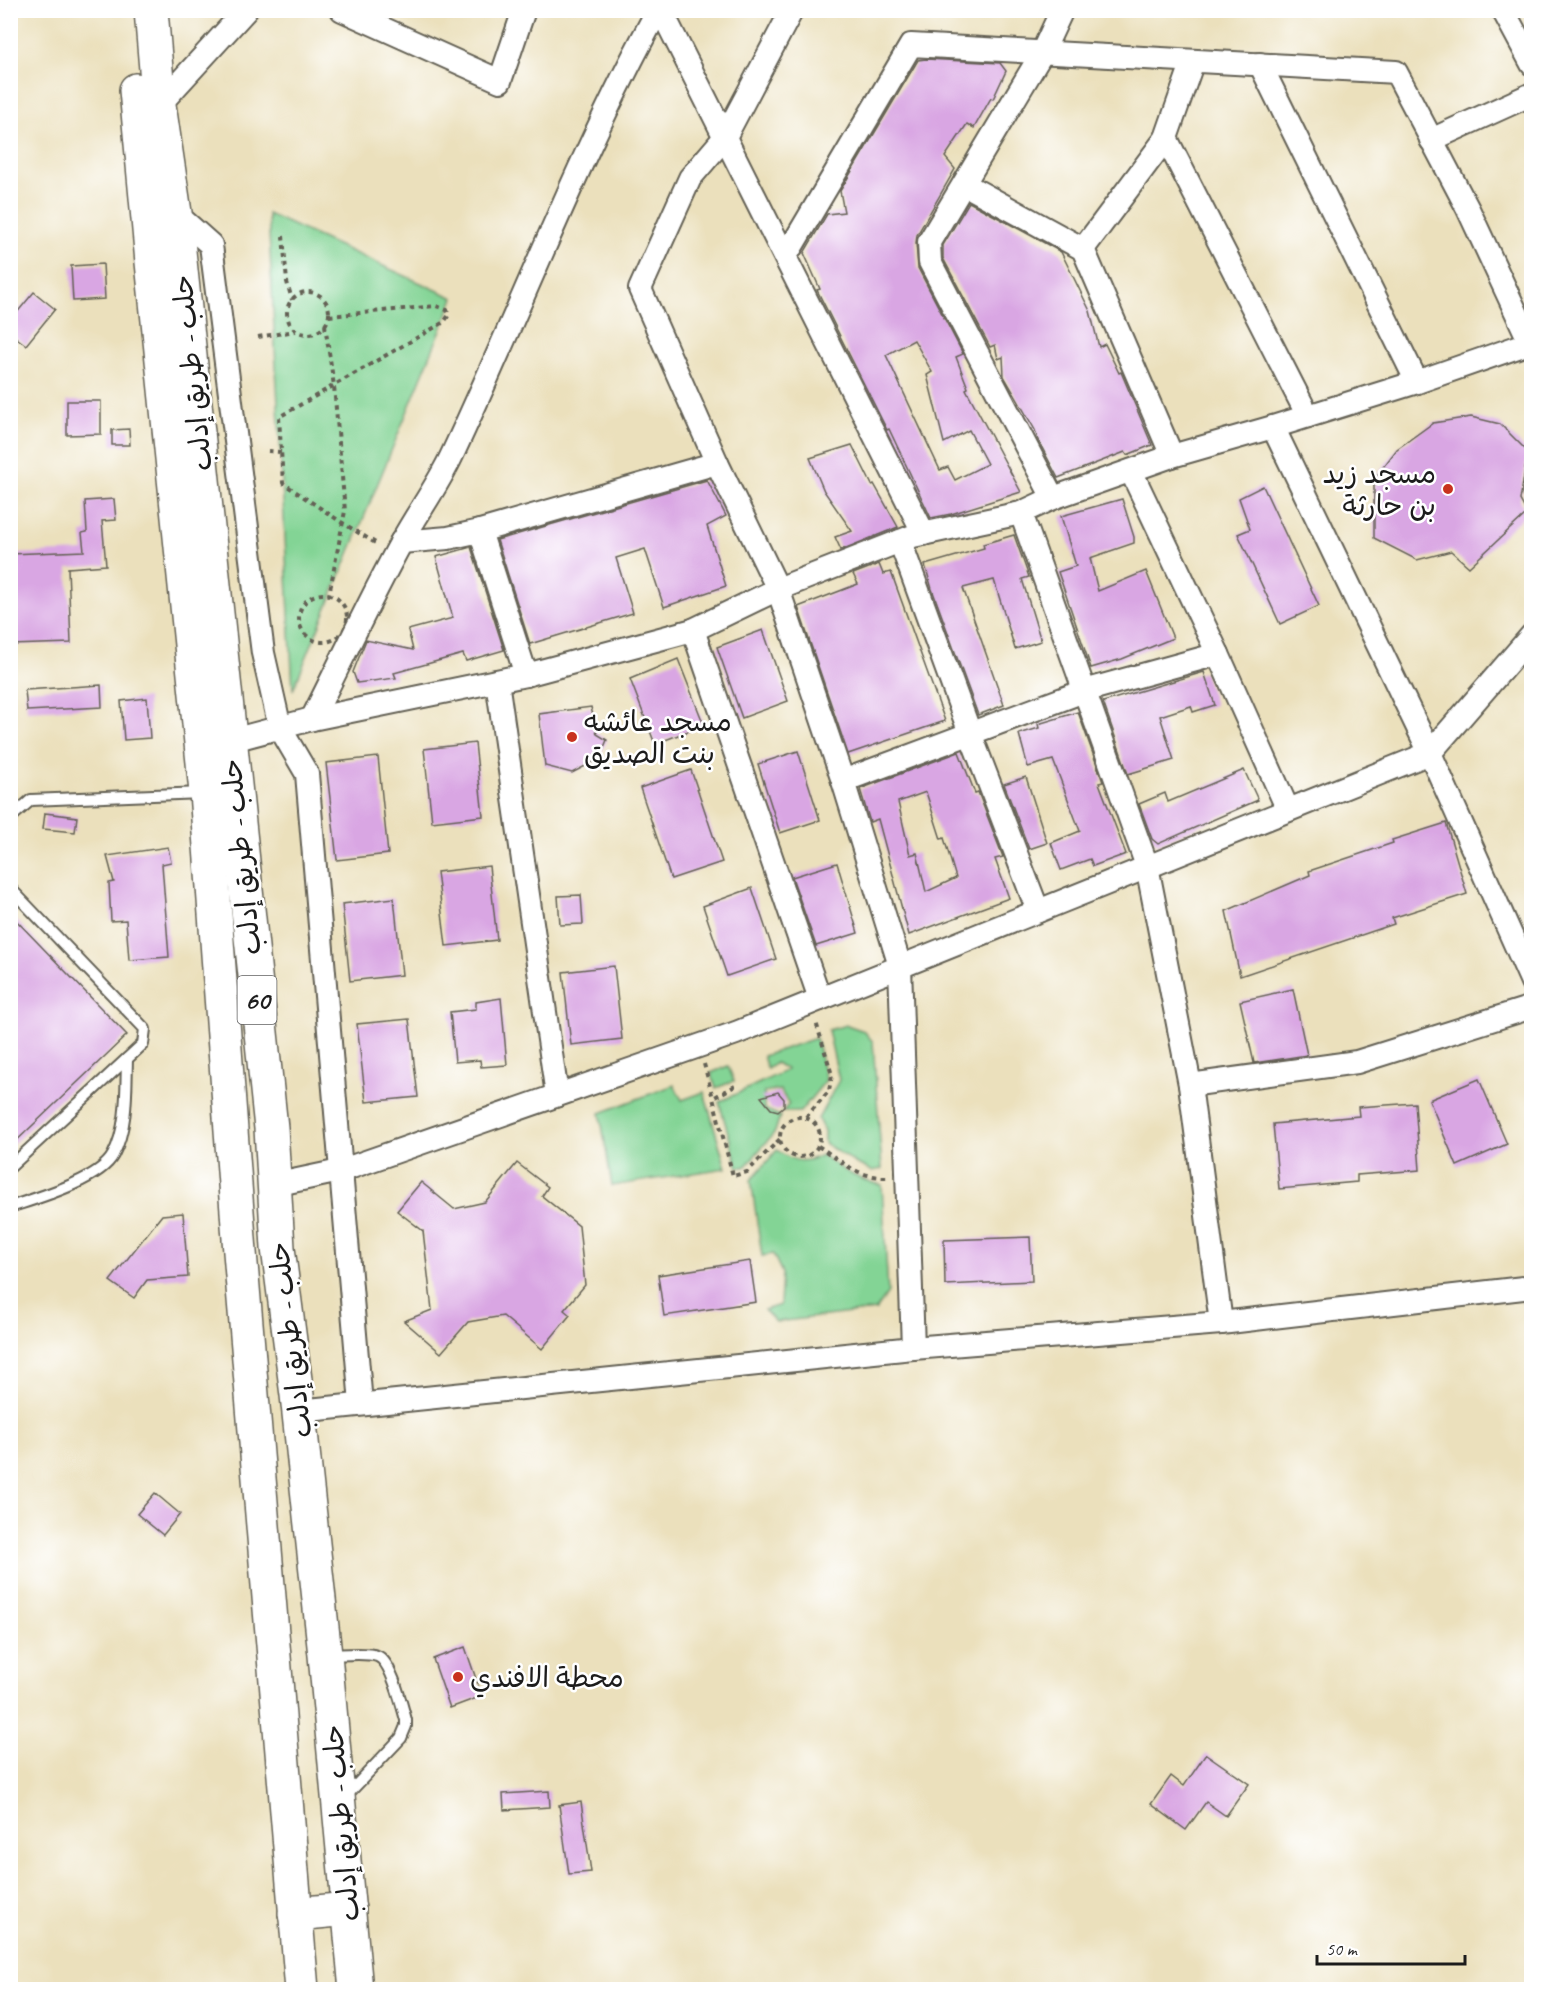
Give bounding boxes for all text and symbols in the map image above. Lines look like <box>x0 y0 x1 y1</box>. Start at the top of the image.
street label: حلب - طريق إدلب <box>164 273 220 473</box>
place label: مسجد زيد بن حارثة <box>1322 456 1436 523</box>
marker: مسجد زيد بن حارثة <box>1441 482 1455 496</box>
place label: مسجد عائشه بنت الصديق <box>584 704 732 771</box>
marker: مسجد عائشه بنت الصديق <box>565 730 579 744</box>
street label: حلب - طريق إدلب <box>213 757 269 957</box>
road number: 60 <box>238 976 276 1024</box>
street label: حلب - طريق إدلب <box>261 1240 319 1440</box>
place label: محطة الافندي <box>470 1660 624 1698</box>
marker: محطة الافندي <box>451 1670 465 1684</box>
street label: حلب - طريق إدلب <box>315 1723 367 1923</box>
scale bar <box>1317 1928 1466 1966</box>
text: 50 m <box>1326 1938 1359 1960</box>

